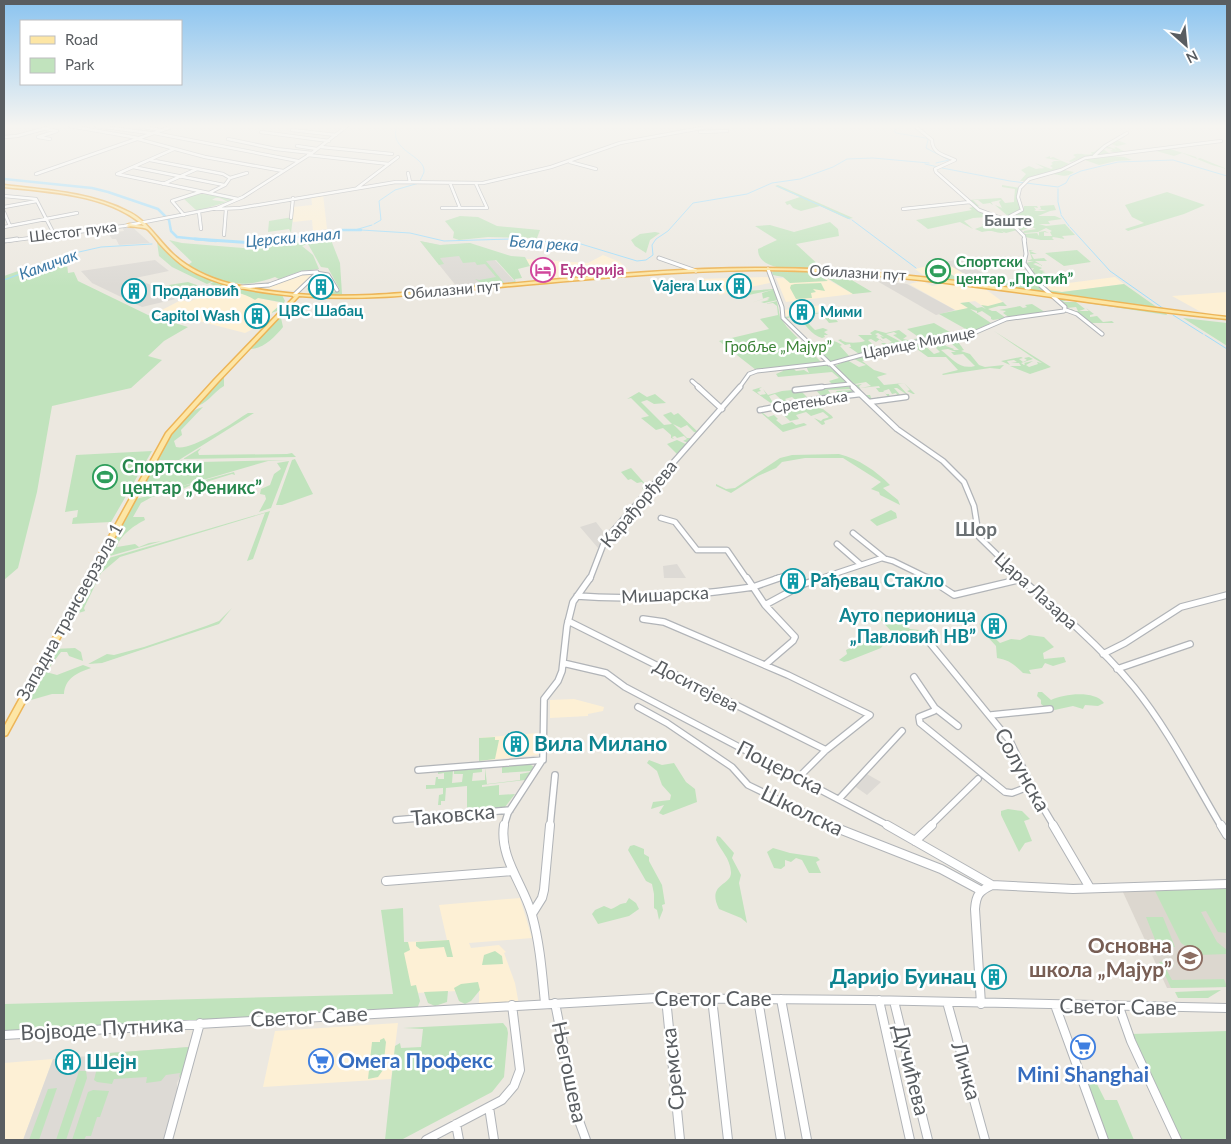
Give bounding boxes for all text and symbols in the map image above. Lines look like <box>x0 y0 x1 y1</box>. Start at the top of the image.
legend <box>20 20 182 85</box>
north arrow <box>1161 20 1211 70</box>
text: Road <box>65 30 98 48</box>
text: N <box>1183 47 1201 67</box>
text: Park <box>65 55 95 73</box>
district label: Баште <box>984 210 1032 229</box>
street label: Шестог пука <box>28 217 118 245</box>
water label: Церски канал <box>245 223 341 250</box>
water label: Бела река <box>509 231 579 254</box>
water label: Камичак <box>16 244 80 283</box>
place label: Спортски центар „Протић” <box>956 252 1073 287</box>
hotel icon: Еуфорија <box>530 257 556 283</box>
sports icon: Спортски центар „Протић” <box>925 258 951 284</box>
place label: Еуфорија <box>560 260 624 278</box>
street label: Обилазни пут <box>809 260 907 284</box>
building icon: Vajera Lux <box>726 273 752 299</box>
building icon: ЦВС Шабац <box>308 274 334 300</box>
street label: Обилазни пут <box>403 276 501 302</box>
place label: Vajera Lux <box>652 276 722 294</box>
building icon: Продановић <box>121 278 147 304</box>
place label: Продановић <box>152 281 239 299</box>
building icon: Мими <box>789 299 815 325</box>
place label: ЦВС Шабац <box>279 301 364 319</box>
place label: Мими <box>820 302 862 320</box>
building icon: Capitol Wash <box>244 303 270 329</box>
place label: Capitol Wash <box>151 306 240 324</box>
street label: Царице Милице <box>861 322 976 362</box>
park label: Гробље „Мајур” <box>724 337 832 355</box>
street label: Сретењска <box>771 386 849 416</box>
place label: Спортски центар „Феникс” <box>122 455 262 498</box>
street label: Карађорђева <box>595 455 681 552</box>
sports icon: Спортски центар „Феникс” <box>92 464 118 490</box>
district label: Шор <box>955 517 997 540</box>
street label: Западна трансверзала 1 <box>11 519 127 704</box>
street label: Цара Лазара <box>991 547 1083 633</box>
building icon: Рађевац Стакло <box>780 568 806 594</box>
place label: Рађевац Стакло <box>810 569 944 591</box>
street label: Мишарска <box>621 581 709 607</box>
place label: Ауто перионица „Павловић НВ” <box>838 604 976 647</box>
building icon: Ауто перионица „Павловић НВ” <box>981 613 1007 639</box>
street label: Доситејева <box>650 654 743 716</box>
street label: Солунска <box>990 723 1056 815</box>
place label: Вила Милано <box>534 730 667 755</box>
building icon: Вила Милано <box>503 731 529 757</box>
street label: Поцерска <box>733 734 828 799</box>
street label: Школска <box>758 779 848 840</box>
street label: Таковска <box>410 797 496 830</box>
place label: Основна школа „Мајур” <box>1029 932 1172 981</box>
school or university icon: Основна школа „Мајур” <box>1177 945 1203 971</box>
place label: Даријо Буинац <box>830 963 976 988</box>
building icon: Даријо Буинац <box>981 964 1007 990</box>
street label: Светог Саве <box>654 985 772 1010</box>
street label: Светог Саве <box>1059 992 1177 1019</box>
street label: Светог Саве <box>250 1000 368 1031</box>
street label: Војводе Путника <box>20 1011 184 1044</box>
street label: Његошева <box>547 1019 593 1125</box>
street label: Дучићева <box>889 1022 936 1118</box>
street label: Сремска <box>655 1027 688 1112</box>
supermarket icon: Mini Shanghai <box>1070 1034 1096 1060</box>
street label: Личка <box>947 1038 988 1103</box>
place label: Омега Профекс <box>338 1047 493 1072</box>
place label: Шејн <box>86 1048 137 1073</box>
supermarket icon: Омега Профекс <box>308 1048 334 1074</box>
building icon: Шејн <box>55 1049 81 1075</box>
place label: Mini Shanghai <box>1017 1061 1149 1086</box>

